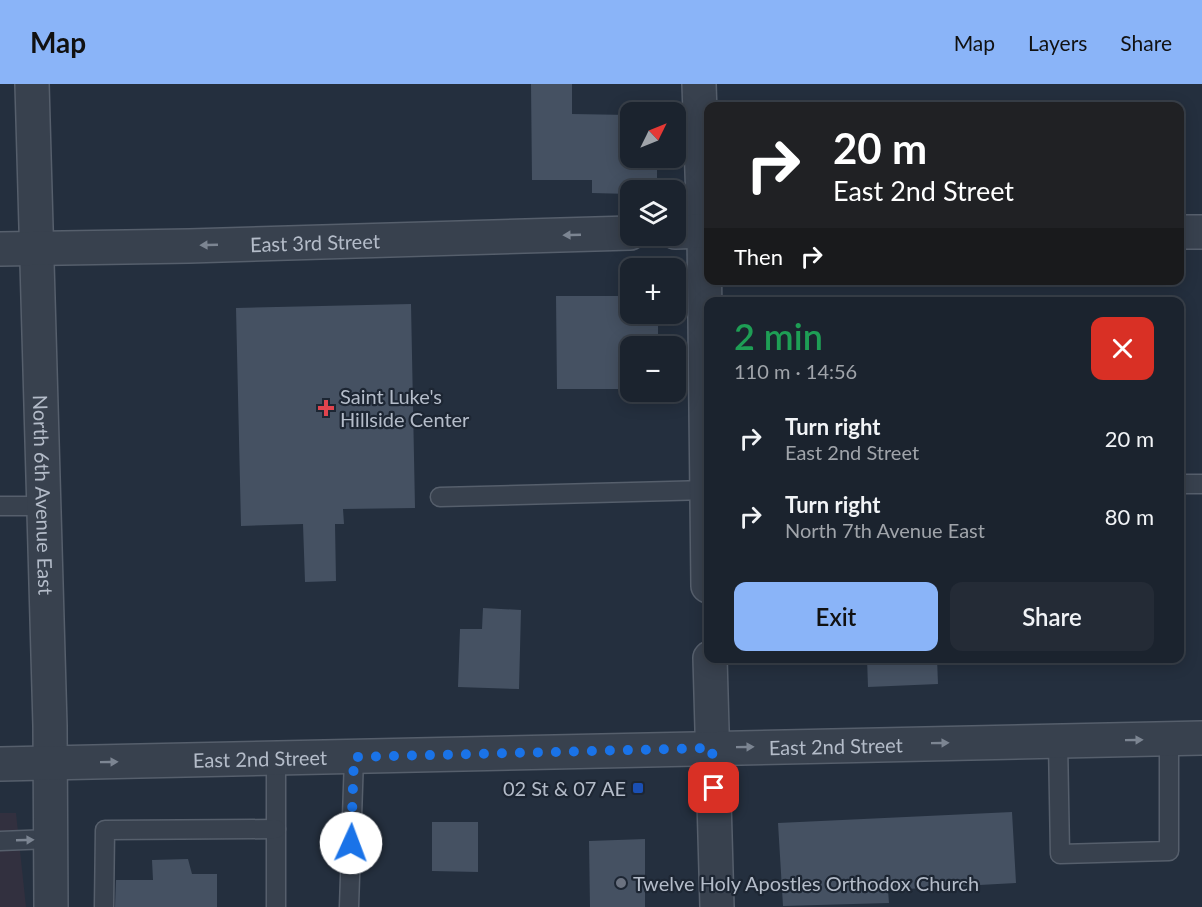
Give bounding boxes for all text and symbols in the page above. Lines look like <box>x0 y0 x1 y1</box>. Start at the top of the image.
text: Map <box>30 25 86 59</box>
text: Map <box>954 30 995 55</box>
text: Layers <box>1028 30 1087 55</box>
text: Share <box>1120 30 1172 55</box>
north arrow <box>620 102 686 168</box>
map controls <box>620 102 686 402</box>
text: 20 m <box>833 123 927 173</box>
icon: right <box>734 126 812 204</box>
text: East 2nd Street <box>833 174 1014 207</box>
button: layers <box>620 180 686 246</box>
street label: East 3rd Street <box>250 228 380 256</box>
one-way arrow <box>562 230 581 240</box>
icon: right <box>795 240 828 273</box>
one-way arrow <box>199 241 218 250</box>
text: Then <box>734 243 783 270</box>
button: + <box>620 258 686 324</box>
text: 2 min <box>734 314 823 358</box>
button: close <box>1091 317 1154 380</box>
button: − <box>620 336 686 402</box>
text: 110 m · 14:56 <box>734 359 857 383</box>
place label: Saint Luke's Hillside Center <box>340 384 470 431</box>
street label: North 6th Avenue East <box>29 395 58 595</box>
marker: Saint Luke's Hillside Center <box>317 399 335 417</box>
text: Turn right <box>785 413 880 440</box>
icon: right <box>734 422 767 455</box>
text: 20 m <box>1105 425 1154 452</box>
text: East 2nd Street <box>785 440 919 464</box>
text: Turn right <box>785 491 880 518</box>
icon: right <box>734 500 767 533</box>
text: 80 m <box>1105 503 1154 530</box>
text: North 7th Avenue East <box>785 518 985 542</box>
button: Exit <box>734 582 938 651</box>
button: Share <box>950 582 1154 651</box>
street label: East 2nd Street <box>768 732 903 759</box>
one-way arrow <box>1125 735 1144 744</box>
one-way arrow <box>930 739 949 748</box>
one-way arrow <box>735 742 754 752</box>
street label: East 2nd Street <box>193 745 327 772</box>
one-way arrow <box>99 757 118 767</box>
pin <box>688 762 739 813</box>
icon: arrive <box>697 771 730 804</box>
place label: 02 St & 07 AE <box>503 776 626 800</box>
marker: 02 St & 07 AE <box>631 781 645 795</box>
position arrow <box>319 811 383 875</box>
one-way arrow <box>15 835 34 844</box>
place label: Twelve Holy Apostles Orthodox Church <box>633 871 979 895</box>
marker: Twelve Holy Apostles Orthodox Church <box>614 876 628 890</box>

